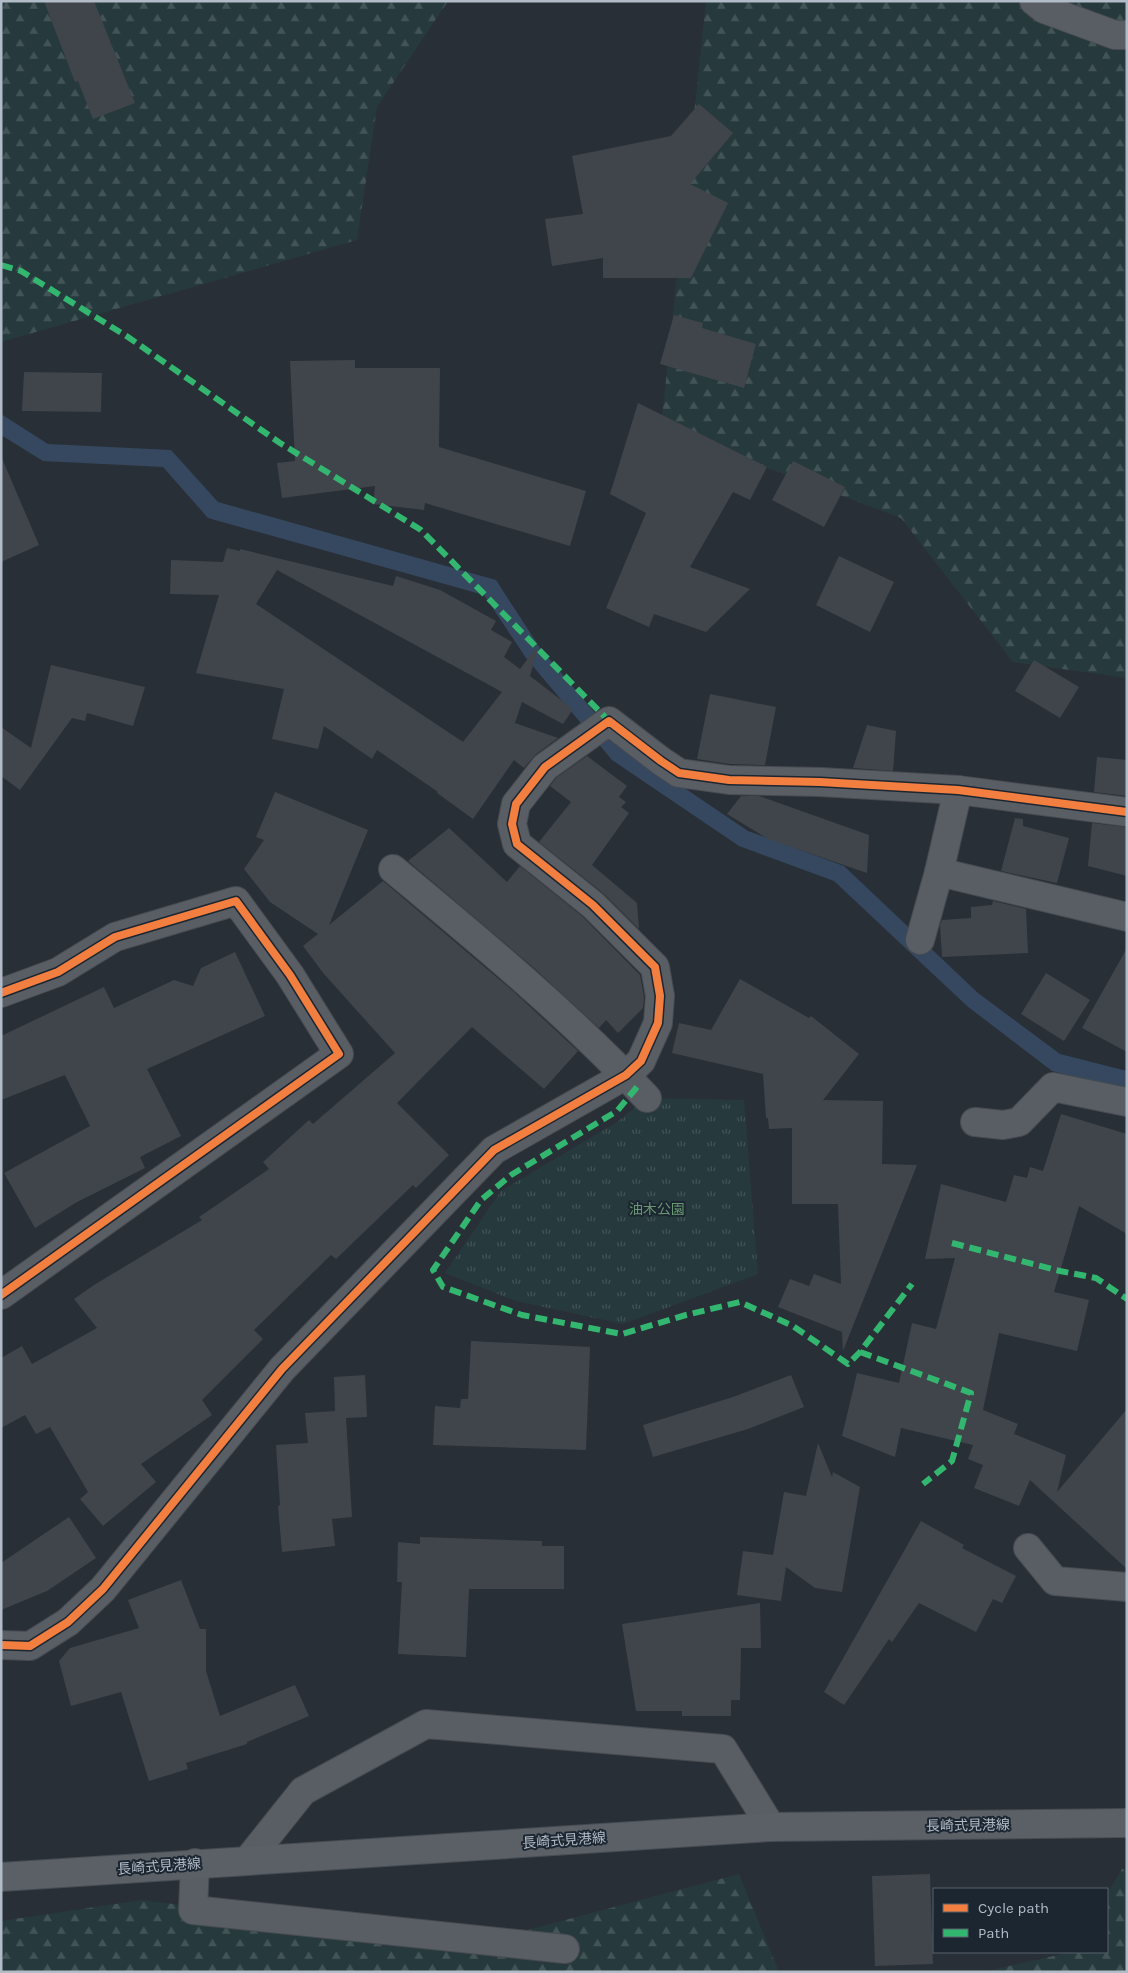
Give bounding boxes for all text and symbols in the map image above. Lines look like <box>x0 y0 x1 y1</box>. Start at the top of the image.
park label: 油木公園 <box>629 1201 685 1218</box>
street label: 長崎式見港線 <box>926 1816 1010 1835</box>
street label: 長崎式見港線 <box>522 1829 607 1852</box>
street label: 長崎式見港線 <box>117 1855 202 1878</box>
legend <box>933 1888 1108 1953</box>
text: Cycle path <box>978 1899 1049 1917</box>
text: Path <box>978 1924 1009 1942</box>

